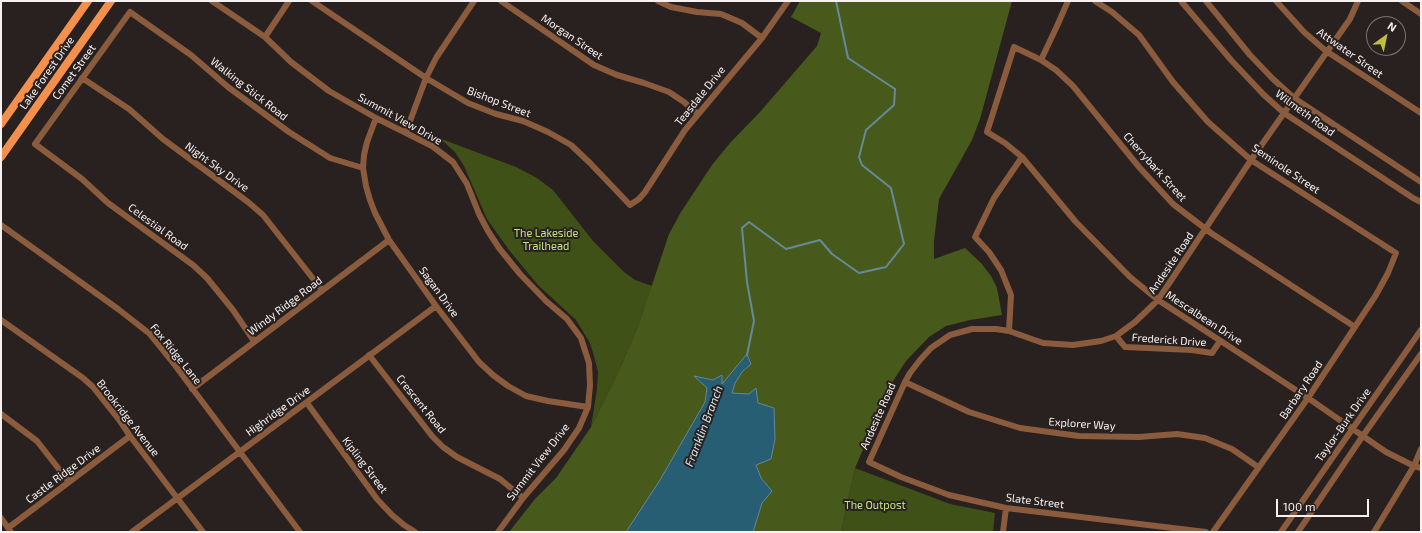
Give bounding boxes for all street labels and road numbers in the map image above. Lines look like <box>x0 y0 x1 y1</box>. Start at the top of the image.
street label: Morgan Street <box>539 11 605 63</box>
street label: Attwater Street <box>1314 25 1386 81</box>
street label: Lake Forest Drive <box>17 34 77 112</box>
street label: Comet Street <box>49 42 99 102</box>
street label: Walking Stick Road <box>208 55 290 123</box>
street label: Teasdale Drive <box>672 64 728 128</box>
street label: Bishop Street <box>465 84 533 120</box>
street label: Wilmeth Road <box>1273 87 1337 139</box>
street label: Summit View Drive <box>356 90 444 148</box>
street label: Cherrybark Street <box>1120 130 1190 204</box>
street label: Night Sky Drive <box>182 139 252 195</box>
street label: Seminole Street <box>1249 141 1323 197</box>
street label: Celestial Road <box>125 201 191 253</box>
street label: Andesite Road <box>1145 230 1197 296</box>
street label: Sagan Drive <box>416 264 462 320</box>
street label: Windy Ridge Road <box>245 274 325 338</box>
street label: Mescalbean Drive <box>1163 288 1245 348</box>
street label: Fox Ridge Lane <box>147 321 205 387</box>
street label: Frederick Drive <box>1131 331 1207 349</box>
street label: Barbary Road <box>1277 358 1325 422</box>
street label: Crescent Road <box>393 372 449 436</box>
street label: Brookridge Avenue <box>94 377 162 459</box>
street label: Andesite Road <box>857 381 899 451</box>
street label: Highridge Drive <box>243 383 313 439</box>
street label: Taylor-Burk Drive <box>1313 385 1373 465</box>
street label: Explorer Way <box>1048 415 1116 433</box>
street label: Summit View Drive <box>504 421 572 503</box>
street label: Kipling Street <box>340 434 390 496</box>
street label: Castle Ridge Drive <box>23 442 103 506</box>
street label: Slate Street <box>1005 491 1065 511</box>

